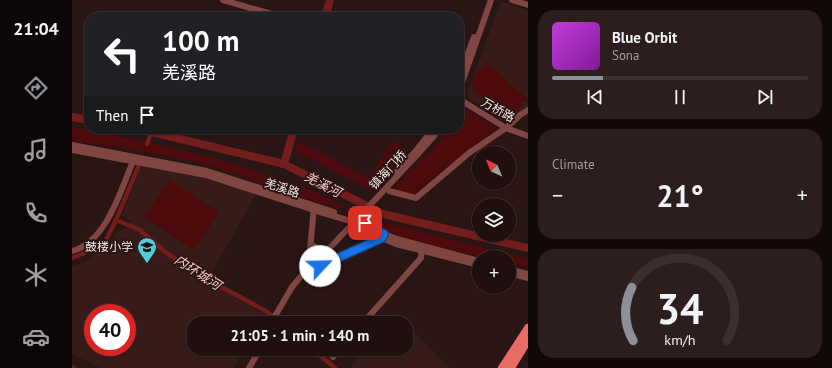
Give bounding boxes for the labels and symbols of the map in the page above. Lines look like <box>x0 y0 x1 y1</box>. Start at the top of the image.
street label: 万桥路 <box>479 94 518 125</box>
north arrow <box>472 146 516 190</box>
street label: 镇海门桥 <box>366 147 409 192</box>
water label: 羌溪河 <box>302 168 347 202</box>
street label: 羌溪路 <box>263 175 302 200</box>
pin <box>348 206 382 240</box>
school or university icon: 鼓楼小学 <box>136 236 158 264</box>
place label: 鼓楼小学 <box>85 239 133 254</box>
position arrow <box>299 245 341 287</box>
water label: 内环城河 <box>171 251 227 295</box>
speed limit sign: 40 <box>84 304 136 356</box>

